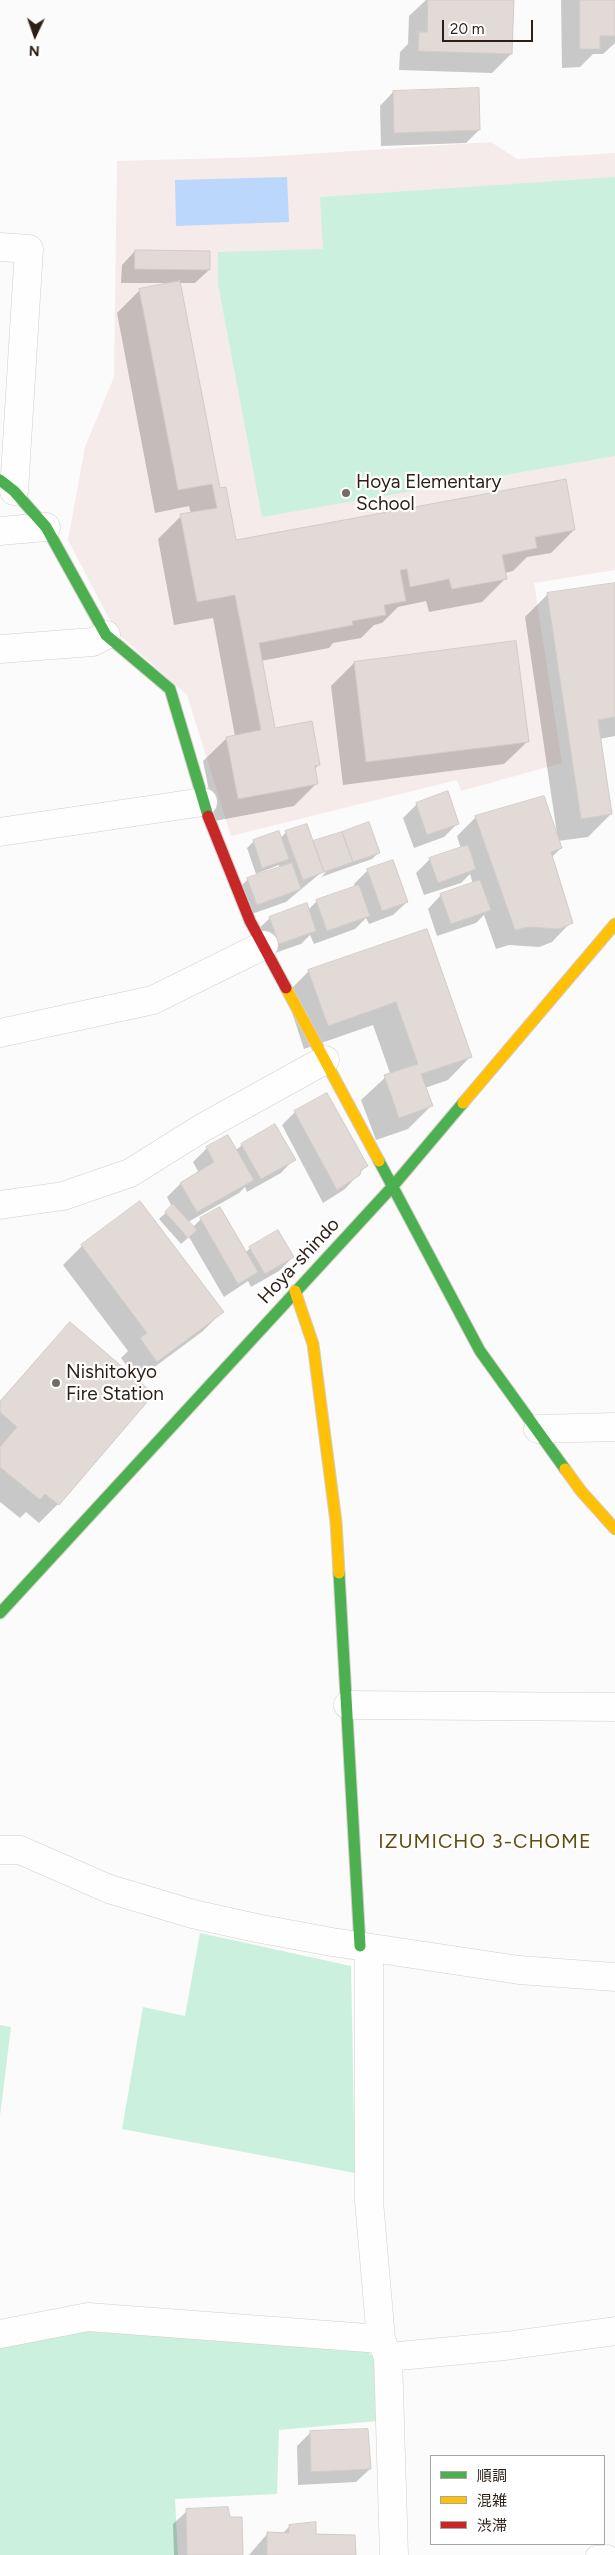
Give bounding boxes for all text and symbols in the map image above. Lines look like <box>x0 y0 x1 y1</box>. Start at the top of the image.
north arrow <box>10 10 60 60</box>
scale bar <box>445 10 536 42</box>
text: 20 m <box>450 20 484 38</box>
text: N <box>28 42 40 59</box>
place label: Hoya Elementary School <box>356 471 501 515</box>
marker: Hoya Elementary School <box>340 487 352 499</box>
street label: Hoya-shindo <box>253 1213 345 1309</box>
place label: Nishitokyo Fire Station <box>66 1361 164 1405</box>
marker: Nishitokyo Fire Station <box>50 1377 62 1389</box>
district label: IZUMICHO 3-CHOME <box>376 1830 594 1854</box>
legend <box>430 2455 605 2545</box>
text: 順調 <box>477 2467 507 2485</box>
text: 混雑 <box>477 2492 507 2510</box>
text: 渋滞 <box>477 2517 507 2535</box>

